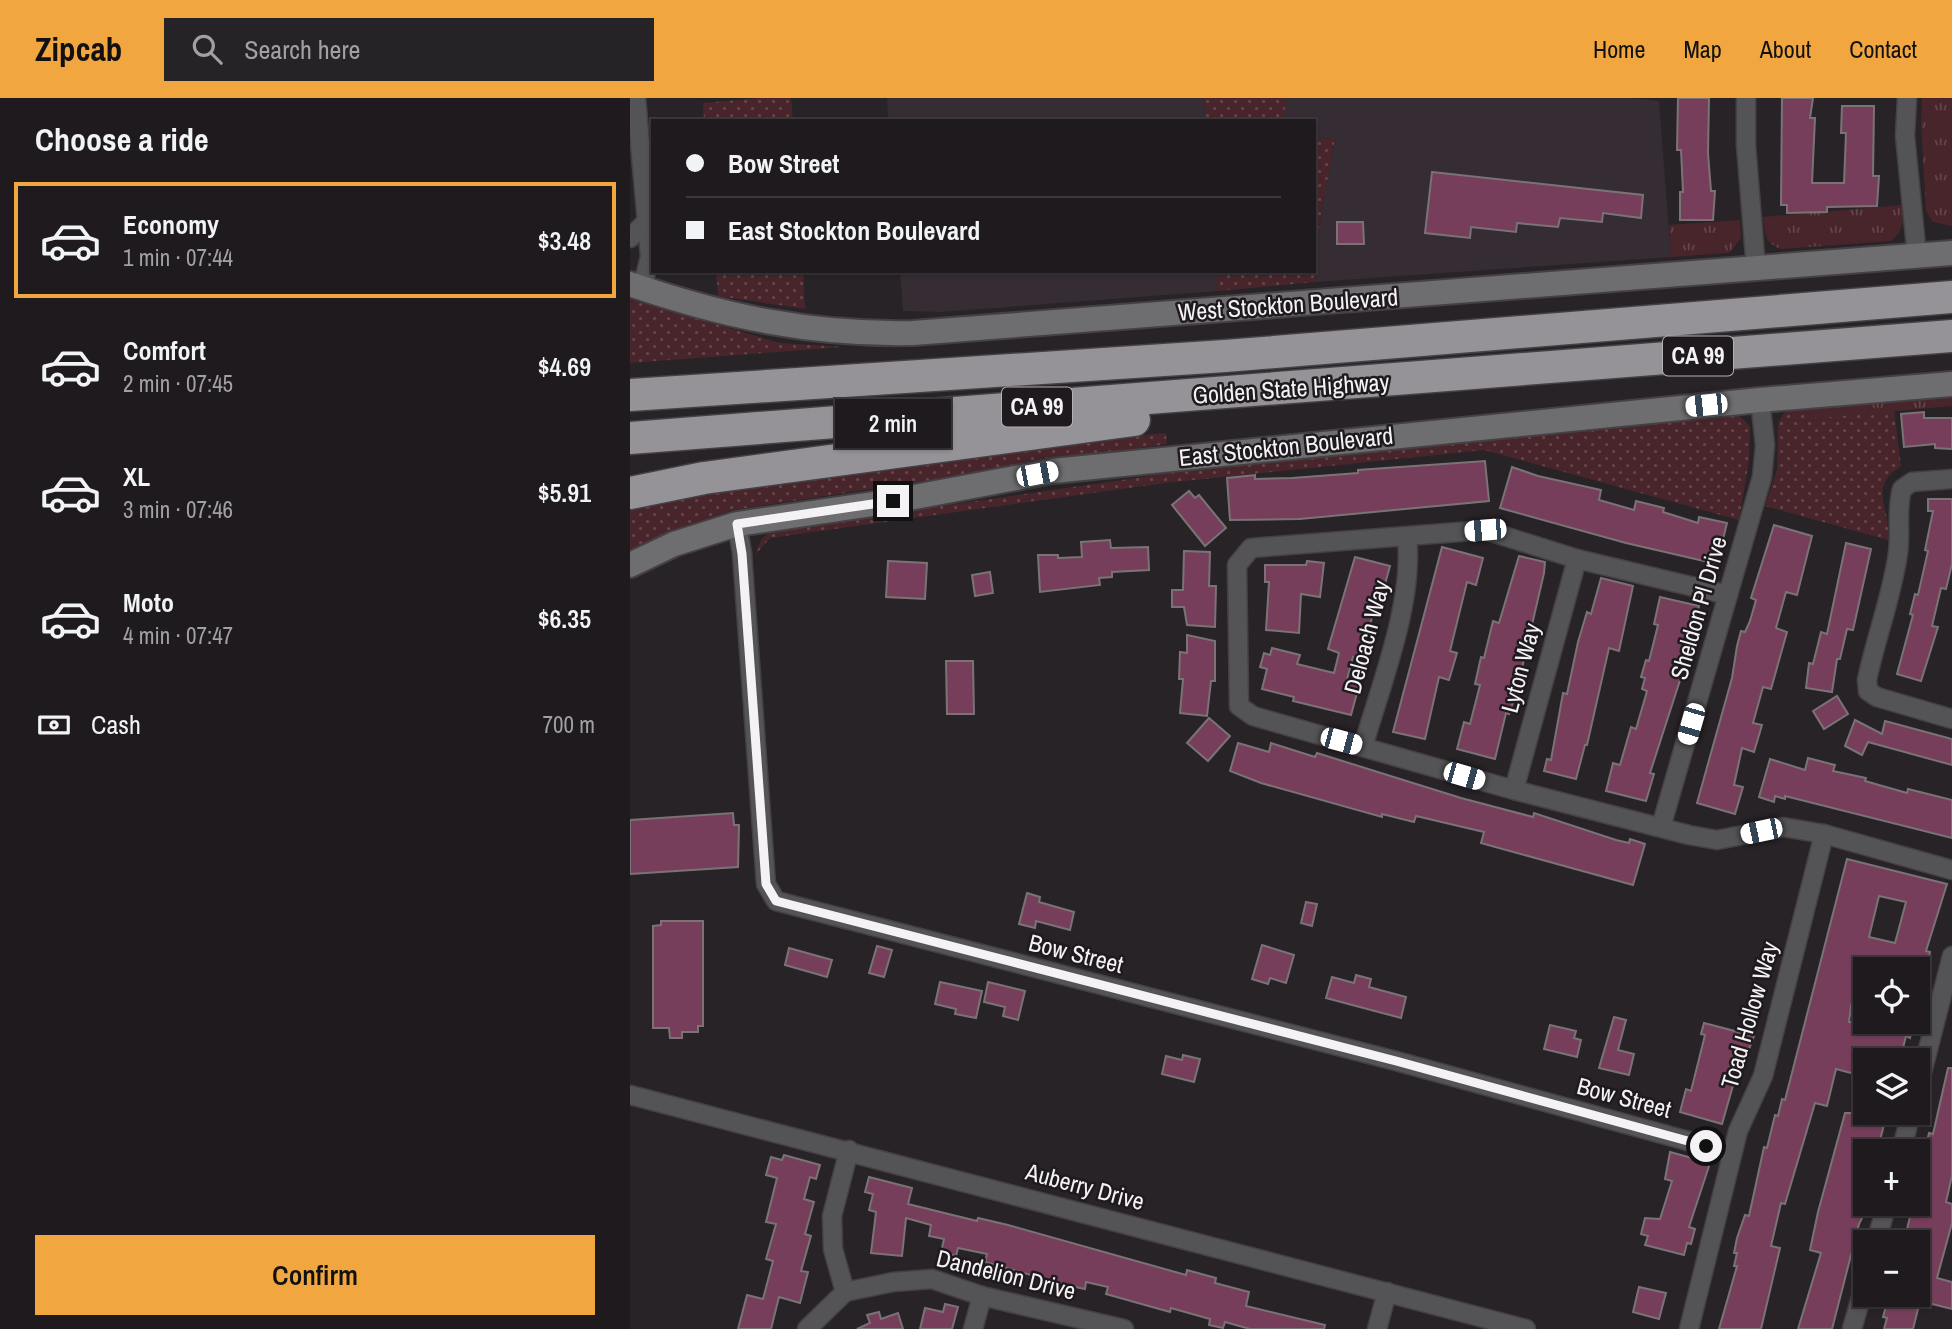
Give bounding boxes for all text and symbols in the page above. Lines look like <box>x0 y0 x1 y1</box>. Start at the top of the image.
search box <box>164 18 654 81</box>
text: Zipcab <box>35 27 122 71</box>
icon: search <box>188 30 226 68</box>
text: Search here <box>244 32 360 67</box>
text: Home <box>1593 33 1645 65</box>
text: Map <box>1683 33 1722 65</box>
text: About <box>1760 33 1811 65</box>
text: Contact <box>1849 33 1917 65</box>
text: Choose a ride <box>35 118 209 161</box>
text: Bow Street <box>728 146 839 181</box>
text: Economy <box>123 207 219 242</box>
icon: car <box>39 209 102 272</box>
text: East Stockton Boulevard <box>728 213 980 248</box>
text: $3.48 <box>538 223 591 258</box>
text: 1 min · 07:44 <box>123 242 233 273</box>
street label: West Stockton Boulevard <box>1177 280 1399 328</box>
text: Comfort <box>123 333 206 368</box>
icon: car <box>39 335 102 398</box>
road number: CA 99 <box>1663 336 1733 376</box>
text: $4.69 <box>538 349 591 384</box>
street label: Golden State Highway <box>1192 365 1390 411</box>
text: 2 min · 07:45 <box>123 368 233 399</box>
road number: CA 99 <box>1002 388 1072 426</box>
car <box>1685 392 1728 418</box>
callout: 2 min <box>835 400 951 448</box>
text: 2 min <box>869 408 917 439</box>
street label: East Stockton Boulevard <box>1177 419 1395 473</box>
text: XL <box>123 459 150 494</box>
car <box>1015 460 1060 488</box>
icon: car <box>39 461 102 524</box>
text: $5.91 <box>538 475 591 510</box>
route end <box>877 485 909 517</box>
text: 3 min · 07:46 <box>123 494 233 525</box>
car <box>1464 518 1507 542</box>
street label: Sheldon Pl Drive <box>1662 532 1734 683</box>
street label: Deloach Way <box>1336 576 1397 697</box>
text: Moto <box>123 585 174 620</box>
icon: car <box>39 587 102 650</box>
text: $6.35 <box>538 601 591 636</box>
street label: Lyton Way <box>1493 619 1547 716</box>
text: 4 min · 07:47 <box>123 620 233 651</box>
car <box>1676 701 1707 747</box>
icon: cash <box>35 706 73 744</box>
text: Cash <box>91 707 141 742</box>
text: 700 m <box>543 709 595 740</box>
car <box>1318 725 1365 757</box>
car <box>1441 760 1488 792</box>
car <box>1739 816 1784 846</box>
street label: Bow Street <box>1026 926 1127 980</box>
street label: Toad Hollow Way <box>1713 937 1785 1092</box>
map controls <box>1853 957 1930 1307</box>
button: locate <box>1853 957 1930 1034</box>
button: layers <box>1853 1048 1930 1125</box>
street label: Bow Street <box>1574 1069 1675 1125</box>
route start <box>1690 1130 1722 1162</box>
button: + <box>1853 1139 1930 1216</box>
street label: Auberry Drive <box>1022 1155 1148 1217</box>
button: − <box>1853 1230 1930 1307</box>
button: Confirm <box>35 1235 595 1315</box>
street label: Dandelion Drive <box>933 1241 1079 1307</box>

